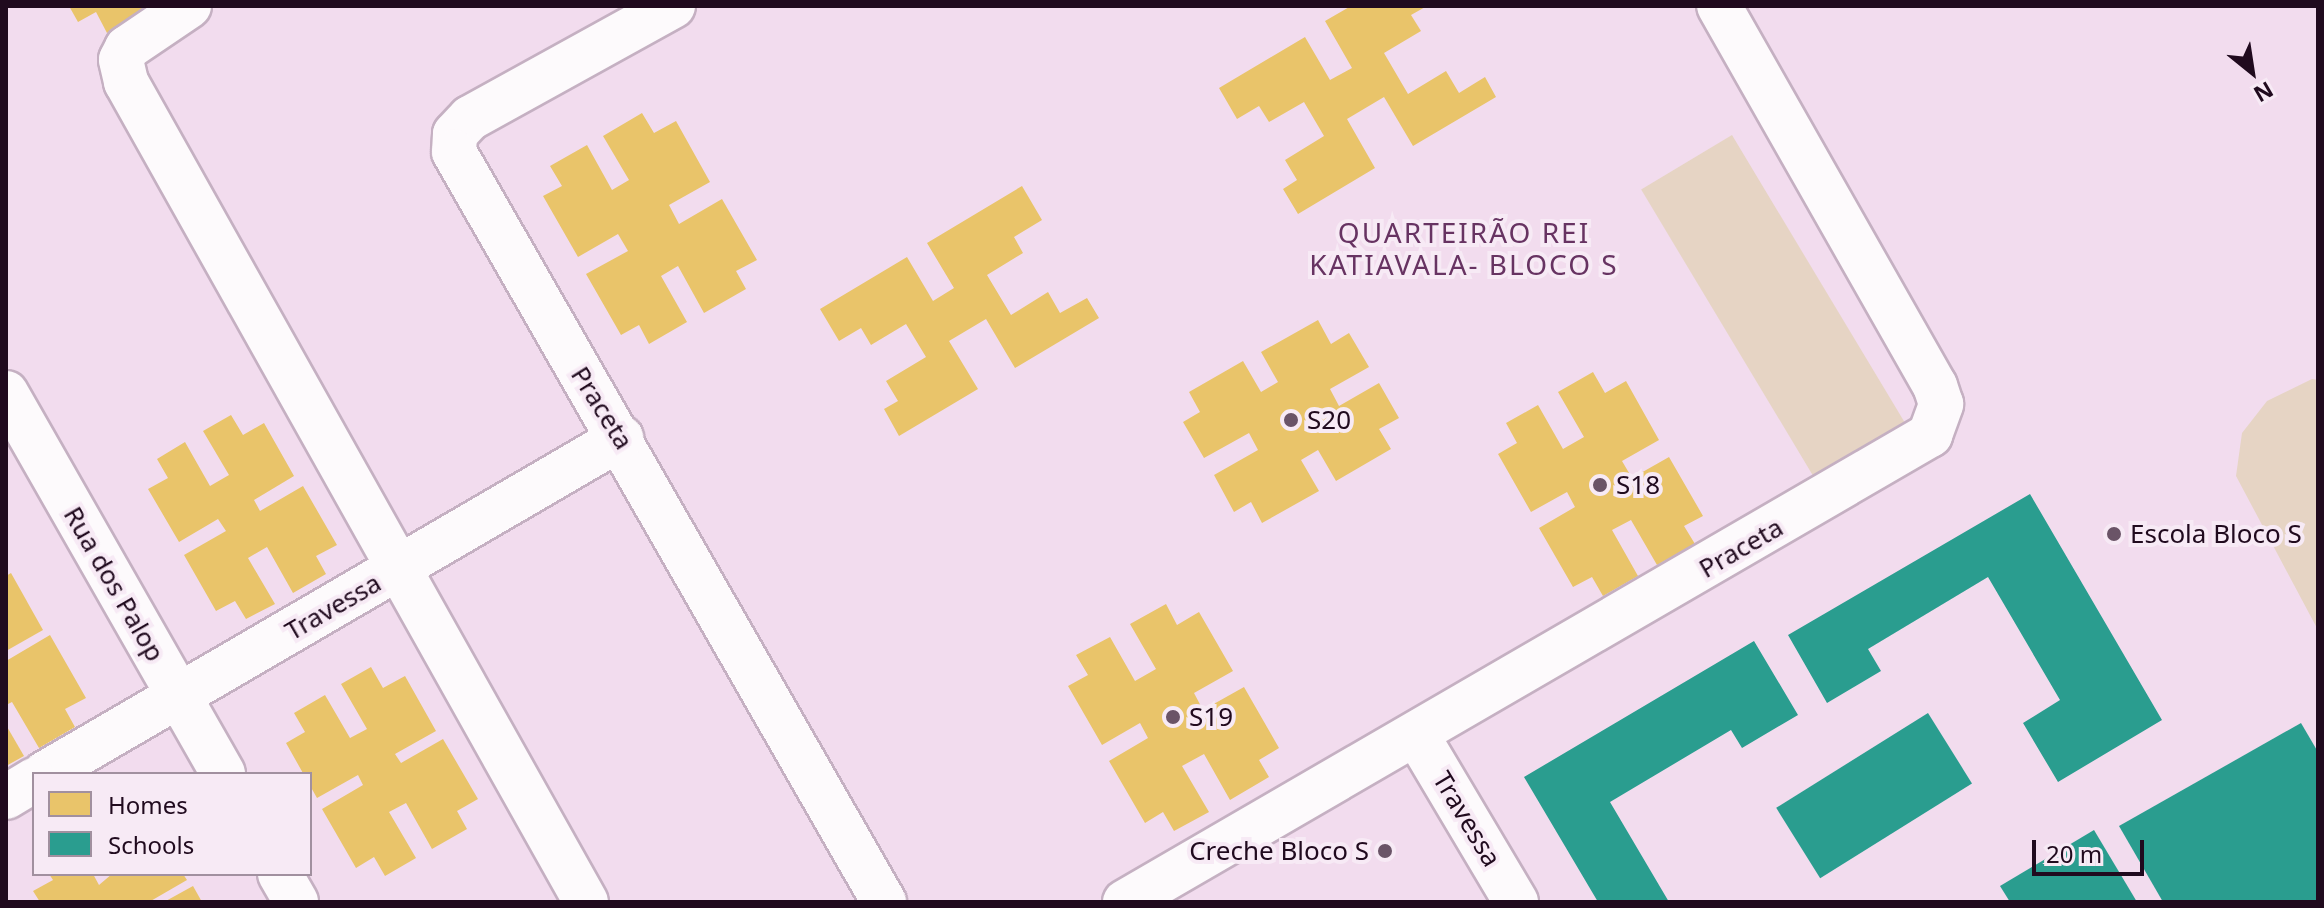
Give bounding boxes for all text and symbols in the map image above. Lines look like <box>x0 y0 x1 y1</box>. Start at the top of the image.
north arrow <box>2212 32 2292 112</box>
text: N <box>2249 75 2279 110</box>
district label: QUARTEIRÃO REI KATIAVALA- BLOCO S <box>1309 215 1619 281</box>
street label: Praceta <box>564 361 640 455</box>
place label: S20 <box>1307 404 1351 436</box>
marker: S20 <box>1282 411 1300 429</box>
place label: S18 <box>1616 469 1660 501</box>
marker: S18 <box>1591 476 1609 494</box>
street label: Rua dos Palop <box>57 501 171 667</box>
street label: Praceta <box>1694 512 1788 584</box>
place label: Escola Bloco S <box>2130 518 2302 550</box>
marker: Escola Bloco S <box>2105 525 2123 543</box>
street label: Travessa <box>280 567 386 647</box>
place label: S19 <box>1189 701 1233 733</box>
marker: S19 <box>1164 708 1182 726</box>
street label: Travessa <box>1427 766 1507 872</box>
legend <box>32 772 312 876</box>
text: Homes <box>108 788 188 821</box>
scale bar <box>2036 824 2148 874</box>
text: Schools <box>108 828 194 861</box>
place label: Creche Bloco S <box>1189 835 1369 867</box>
text: 20 m <box>2046 837 2102 870</box>
marker: Creche Bloco S <box>1376 842 1394 860</box>

